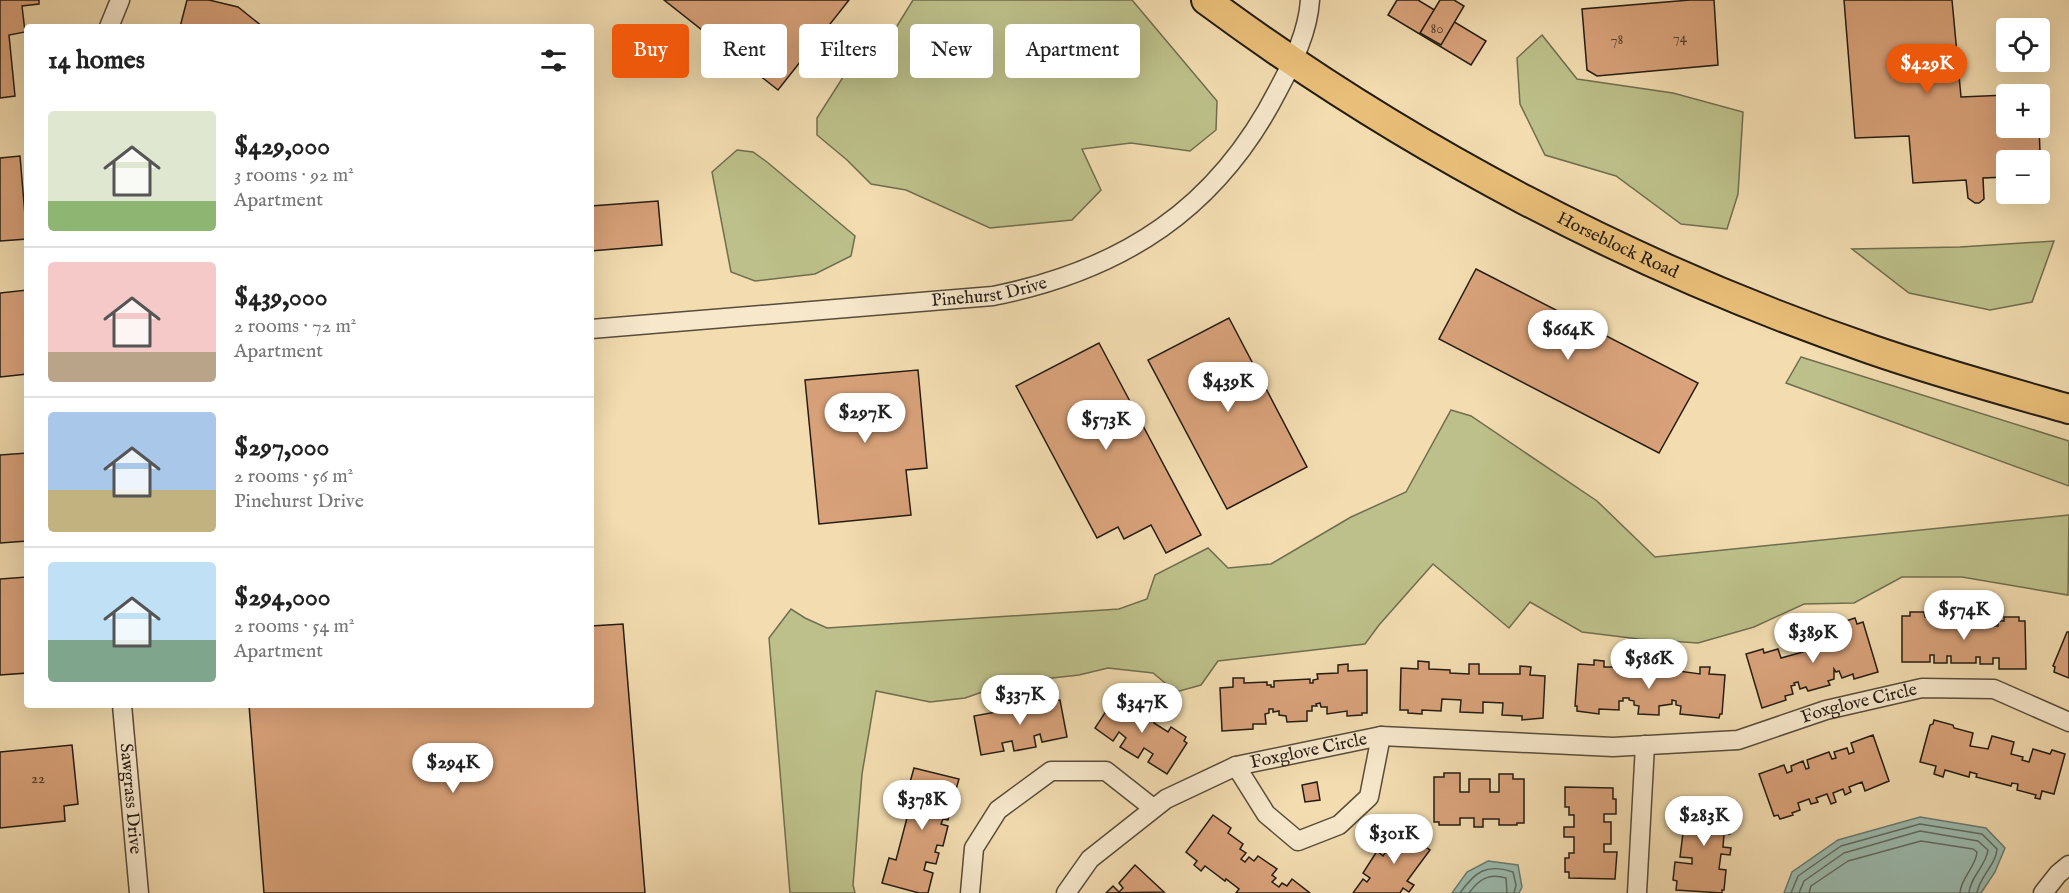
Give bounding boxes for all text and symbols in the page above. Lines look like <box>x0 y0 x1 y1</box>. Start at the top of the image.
map controls <box>1996 18 2050 204</box>
button: locate <box>1996 18 2050 72</box>
house number: 80 <box>1430 19 1444 38</box>
chip: Buy <box>612 24 689 78</box>
chip: Rent <box>701 24 787 78</box>
chip: Filters <box>799 24 898 78</box>
chip: New <box>910 24 993 78</box>
chip: Apartment <box>1005 24 1140 78</box>
house number: 74 <box>1673 28 1688 47</box>
house number: 78 <box>1611 30 1624 49</box>
text: 14 homes <box>48 44 145 77</box>
icon: filters <box>537 44 570 77</box>
pin: $429K <box>1885 44 1969 95</box>
text: $429K <box>1900 51 1954 76</box>
button: + <box>1996 84 2050 138</box>
text: $429,000 <box>234 130 330 163</box>
icon: home <box>96 135 168 207</box>
button: − <box>1996 150 2050 204</box>
text: 3 rooms · 92 m² <box>234 163 354 188</box>
text: Apartment <box>234 188 323 213</box>
street label: Horseblock Road <box>1553 207 1682 284</box>
street label: Pinehurst Drive <box>930 272 1050 313</box>
text: $439,000 <box>234 281 327 314</box>
icon: home <box>96 286 168 358</box>
pin: $664K <box>1526 310 1610 361</box>
text: 2 rooms · 72 m² <box>234 314 356 339</box>
text: $664K <box>1542 317 1594 342</box>
text: Apartment <box>234 339 323 364</box>
pin: $439K <box>1186 362 1270 413</box>
text: $439K <box>1202 369 1254 394</box>
pin: $297K <box>823 393 907 444</box>
text: $297K <box>838 400 892 425</box>
pin: $573K <box>1064 400 1148 451</box>
text: $573K <box>1081 407 1131 432</box>
text: $297,000 <box>234 431 329 464</box>
icon: home <box>96 436 168 508</box>
text: 2 rooms · 56 m² <box>234 464 353 489</box>
text: Pinehurst Drive <box>234 489 364 514</box>
text: $294,000 <box>234 581 330 614</box>
icon: home <box>96 586 168 658</box>
pin: $574K <box>1922 590 2006 641</box>
text: $574K <box>1938 597 1990 622</box>
pin: $389K <box>1771 613 1855 664</box>
text: 2 rooms · 54 m² <box>234 614 355 639</box>
text: $389K <box>1788 620 1838 645</box>
text: Apartment <box>234 639 323 664</box>
pin: $586K <box>1607 639 1691 690</box>
text: $586K <box>1624 646 1674 671</box>
pin: $337K <box>978 675 1062 726</box>
street label: Foxglove Circle <box>1798 678 1919 729</box>
text: $337K <box>995 682 1045 707</box>
pin: $347K <box>1100 683 1184 734</box>
text: $347K <box>1116 690 1168 715</box>
street label: Foxglove Circle <box>1248 728 1369 774</box>
street label: Sawgrass Drive <box>114 742 147 855</box>
pin: $294K <box>411 743 495 794</box>
text: $294K <box>426 750 480 775</box>
house number: 22 <box>31 769 45 788</box>
pin: $378K <box>880 780 964 831</box>
text: $378K <box>897 787 947 812</box>
pin: $283K <box>1662 796 1746 847</box>
text: $283K <box>1679 803 1729 828</box>
pin: $301K <box>1352 814 1436 865</box>
text: $301K <box>1369 821 1419 846</box>

